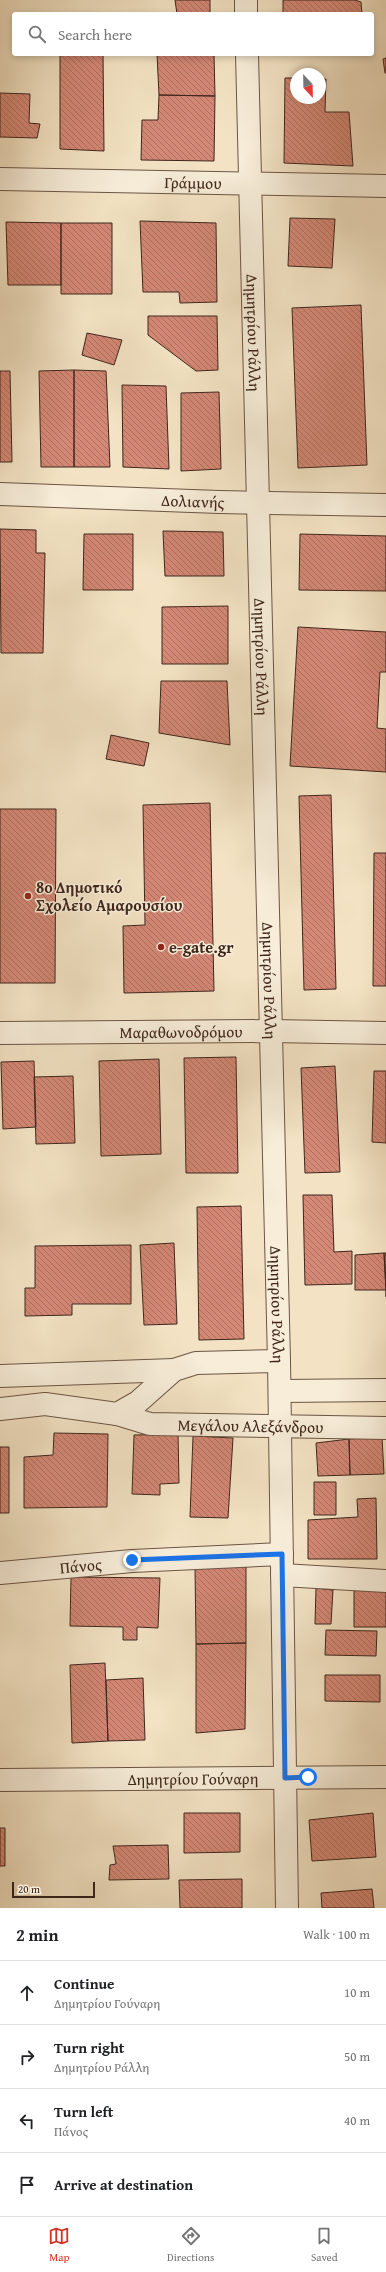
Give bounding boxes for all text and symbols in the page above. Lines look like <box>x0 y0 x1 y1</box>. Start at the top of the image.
search box <box>12 12 374 56</box>
icon: search <box>26 23 48 45</box>
text: Search here <box>58 24 132 45</box>
north arrow <box>290 68 326 104</box>
street label: Γράμμου <box>164 170 222 195</box>
street label: Δημητρίου Ράλλη <box>240 274 267 392</box>
street label: Δολιανής <box>161 488 225 514</box>
street label: Δημητρίου Ράλλη <box>248 598 275 716</box>
place label: 8ο Δημοτικό Σχολείο Αμαρουσίου <box>36 875 182 917</box>
marker: 8ο Δημοτικό Σχολείο Αμαρουσίου <box>23 891 33 901</box>
street label: Δημητρίου Ράλλη <box>256 922 283 1040</box>
place label: e-gate.gr <box>169 935 234 959</box>
marker: e-gate.gr <box>156 942 166 952</box>
street label: Μαραθωνοδρόμου <box>119 1019 243 1044</box>
street label: Δημητρίου Ράλλη <box>264 1246 291 1364</box>
street label: Μεγάλου Αλεξάνδρου <box>177 1412 324 1439</box>
route end <box>123 1551 141 1569</box>
street label: Πάνος <box>59 1552 103 1580</box>
street label: Δημητρίου Γούναρη <box>128 1766 258 1791</box>
route start <box>299 1768 317 1786</box>
scale bar <box>12 1880 95 1899</box>
text: 20 m <box>18 1881 40 1897</box>
text: 2 min <box>16 1922 58 1947</box>
text: Walk · 100 m <box>303 1925 370 1944</box>
text: Continue <box>54 1973 115 1994</box>
icon: ahead <box>16 1982 38 2004</box>
text: 10 m <box>344 1983 370 2002</box>
text: Δημητρίου Γούναρη <box>54 1994 160 2013</box>
text: Turn right <box>54 2037 125 2058</box>
icon: right <box>16 2046 38 2068</box>
text: 50 m <box>344 2047 370 2066</box>
text: Δημητρίου Ράλλη <box>54 2058 149 2077</box>
text: Turn left <box>54 2101 113 2122</box>
icon: left <box>16 2110 38 2132</box>
text: 40 m <box>344 2111 370 2130</box>
text: Πάνος <box>54 2122 88 2141</box>
icon: arrive <box>16 2174 38 2196</box>
text: Arrive at destination <box>54 2174 193 2195</box>
tab: Map <box>48 2225 70 2265</box>
tab: Directions <box>167 2225 214 2265</box>
tab: Saved <box>311 2225 338 2265</box>

